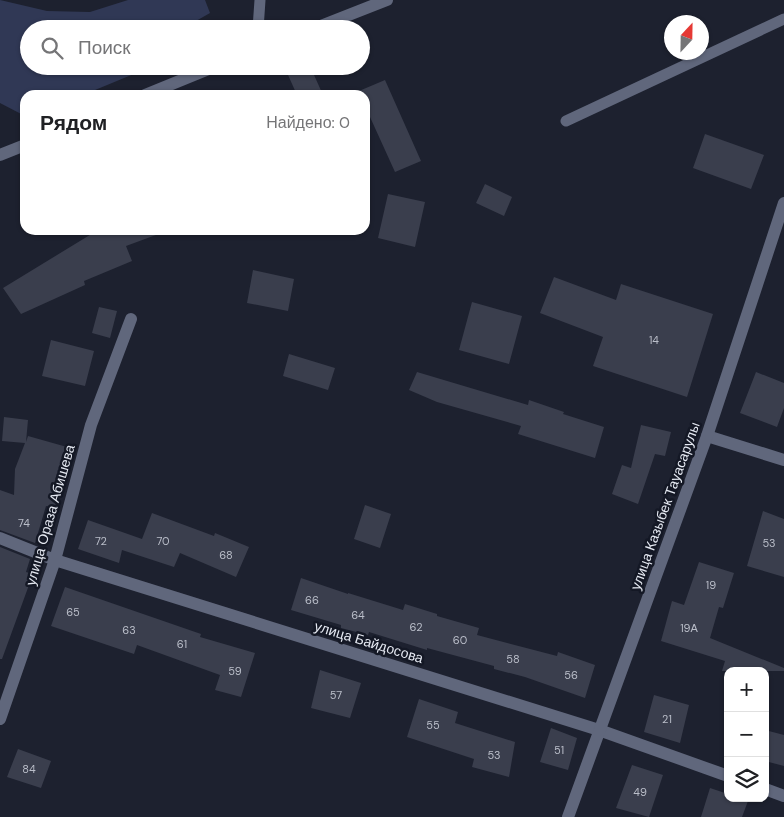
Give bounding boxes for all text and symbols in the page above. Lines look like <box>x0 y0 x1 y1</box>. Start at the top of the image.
north arrow <box>664 15 709 60</box>
search box <box>20 20 370 75</box>
icon: search <box>38 34 66 62</box>
text: Поиск <box>78 35 131 60</box>
text: Рядом <box>40 109 107 137</box>
text: Найдено: 0 <box>266 112 350 133</box>
house number: 14 <box>649 333 659 347</box>
street label: улица Казыбек Тауасарулы <box>626 420 704 592</box>
street label: улица Ораза Абишева <box>21 442 79 588</box>
house number: 74 <box>18 516 30 530</box>
house number: 72 <box>95 534 107 548</box>
house number: 70 <box>156 534 170 548</box>
house number: 53 <box>762 536 776 550</box>
house number: 68 <box>219 548 233 562</box>
house number: 19 <box>706 578 716 592</box>
house number: 66 <box>305 593 319 607</box>
house number: 65 <box>66 605 80 619</box>
house number: 64 <box>351 608 365 622</box>
street label: улица Байдосова <box>312 617 426 667</box>
house number: 62 <box>410 620 422 634</box>
house number: 19А <box>680 621 698 635</box>
house number: 63 <box>122 623 136 637</box>
house number: 60 <box>453 633 467 647</box>
house number: 61 <box>177 637 187 651</box>
house number: 58 <box>506 652 520 666</box>
house number: 59 <box>228 664 242 678</box>
map controls <box>724 667 769 802</box>
button: + <box>724 667 769 712</box>
house number: 56 <box>564 668 578 682</box>
house number: 57 <box>330 688 342 702</box>
house number: 21 <box>662 712 672 726</box>
button: − <box>724 712 769 757</box>
house number: 55 <box>426 718 440 732</box>
house number: 51 <box>554 743 564 757</box>
house number: 53 <box>487 748 501 762</box>
button: layers <box>724 757 769 802</box>
house number: 84 <box>22 762 36 776</box>
house number: 49 <box>633 785 647 799</box>

